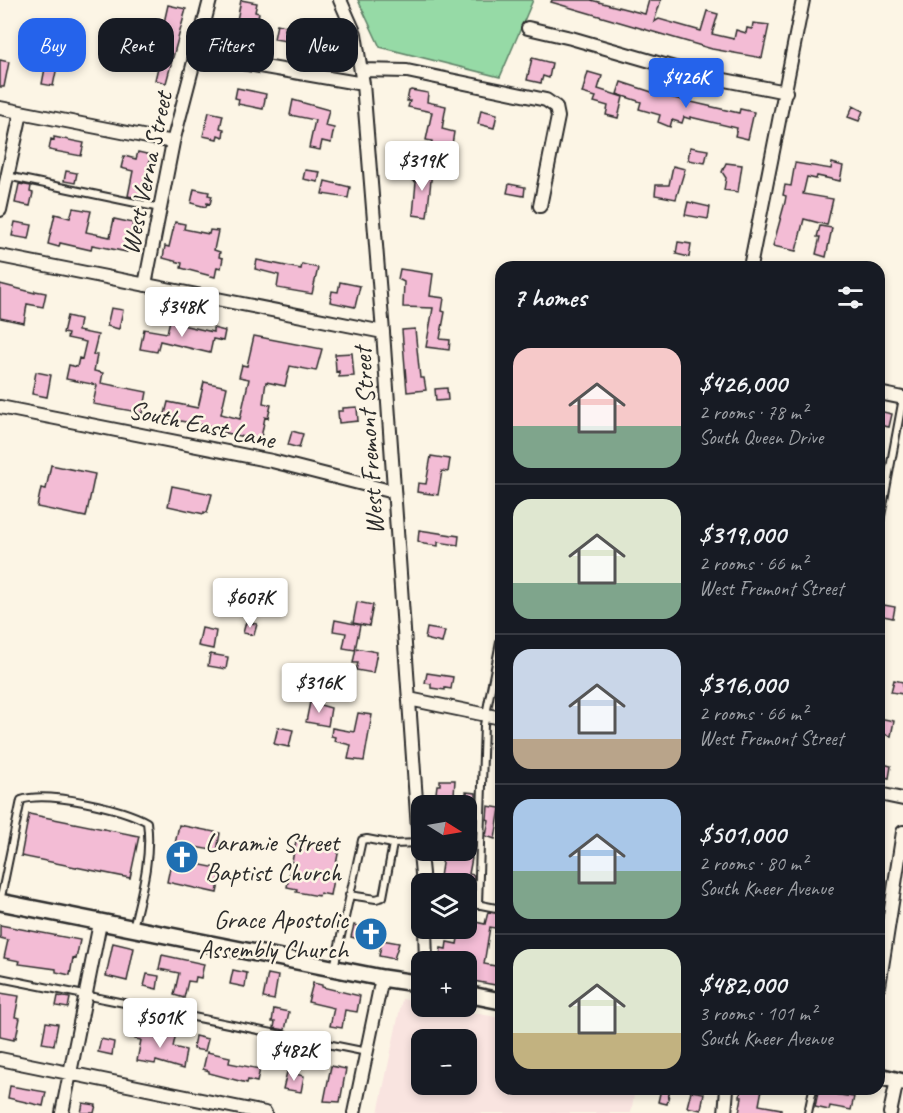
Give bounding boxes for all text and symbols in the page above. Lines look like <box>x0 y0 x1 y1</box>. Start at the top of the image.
chip: Buy <box>18 18 86 72</box>
chip: Rent <box>98 18 174 72</box>
chip: Filters <box>186 18 274 72</box>
chip: New <box>286 18 358 72</box>
pin: $426K <box>644 58 728 109</box>
text: $426K <box>663 65 709 90</box>
street label: West Verna Street <box>113 87 180 257</box>
pin: $319K <box>380 141 464 192</box>
text: $319K <box>399 148 445 173</box>
text: 7 homes <box>513 281 586 314</box>
icon: filters <box>834 281 867 314</box>
pin: $348K <box>140 287 224 338</box>
text: $348K <box>159 294 205 319</box>
street label: West Fremont Street <box>345 343 392 536</box>
text: $426,000 <box>699 367 787 400</box>
icon: home <box>561 372 633 444</box>
street label: South East Lane <box>126 393 280 456</box>
text: 2 rooms · 78 m² <box>699 400 807 425</box>
text: South Queen Drive <box>699 425 823 450</box>
text: $319,000 <box>699 518 786 551</box>
icon: home <box>561 523 633 595</box>
text: 2 rooms · 66 m² <box>699 551 807 576</box>
text: West Fremont Street <box>699 576 843 601</box>
pin: $607K <box>208 578 292 629</box>
text: $607K <box>227 585 273 610</box>
pin: $316K <box>277 663 361 714</box>
text: $316,000 <box>699 668 787 701</box>
text: $316K <box>296 670 342 695</box>
icon: home <box>561 673 633 745</box>
text: 2 rooms · 66 m² <box>699 701 807 726</box>
text: West Fremont Street <box>699 726 843 751</box>
north arrow <box>411 795 477 861</box>
map controls <box>411 795 477 1095</box>
text: $501,000 <box>699 818 786 851</box>
icon: home <box>561 823 633 895</box>
place label: Laramie Street Baptist Church <box>205 826 342 889</box>
church icon: Laramie Street Baptist Church <box>164 839 200 875</box>
text: 2 rooms · 80 m² <box>699 851 807 876</box>
button: layers <box>411 873 477 939</box>
text: South Kneer Avenue <box>699 876 833 901</box>
place label: Grace Apostolic Assembly Church <box>199 903 350 966</box>
church icon: Grace Apostolic Assembly Church <box>353 916 389 952</box>
button: + <box>411 951 477 1017</box>
text: $482,000 <box>699 968 786 1001</box>
icon: home <box>561 973 633 1045</box>
pin: $501K <box>118 998 202 1049</box>
text: 3 rooms · 101 m² <box>699 1001 816 1026</box>
text: $501K <box>137 1005 183 1030</box>
text: South Kneer Avenue <box>699 1026 833 1051</box>
button: − <box>411 1029 477 1095</box>
pin: $482K <box>252 1031 336 1082</box>
text: $482K <box>271 1038 317 1063</box>

